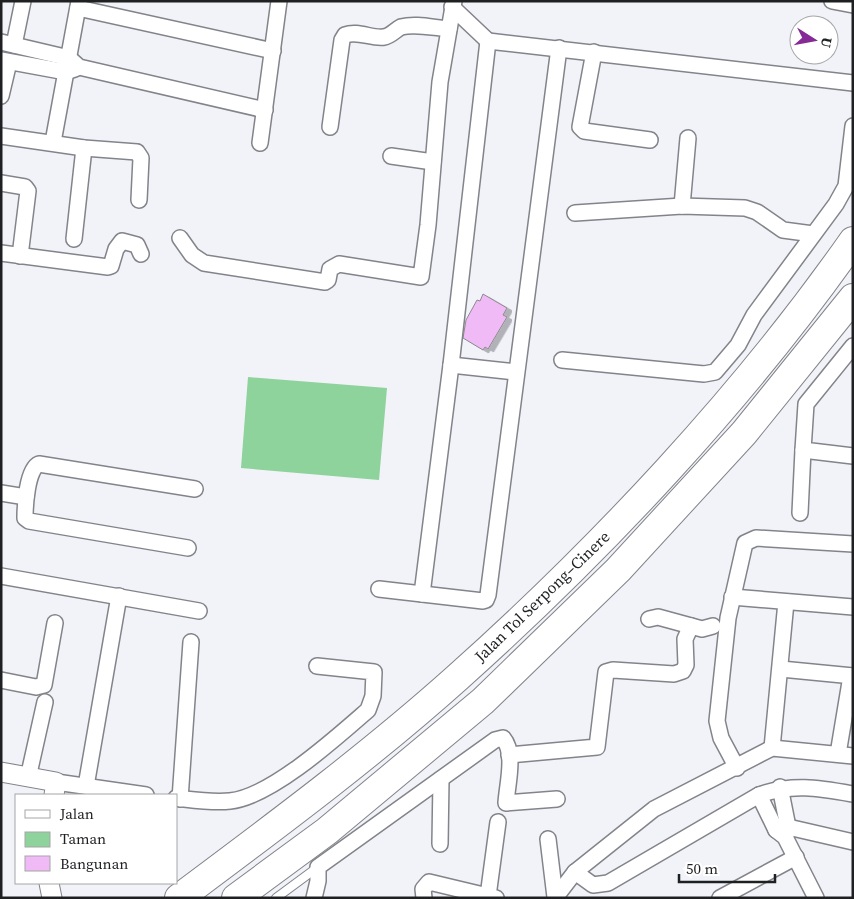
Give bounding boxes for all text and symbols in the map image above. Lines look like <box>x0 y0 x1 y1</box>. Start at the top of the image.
north arrow <box>789 15 839 65</box>
text: U <box>816 36 838 49</box>
street label: Jalan Tol Serpong–Cinere <box>469 525 614 667</box>
legend <box>15 794 178 884</box>
text: Jalan <box>59 803 94 824</box>
text: Taman <box>60 828 106 849</box>
scale bar <box>679 852 775 884</box>
text: Bangunan <box>60 853 128 874</box>
text: 50 m <box>686 858 718 879</box>

